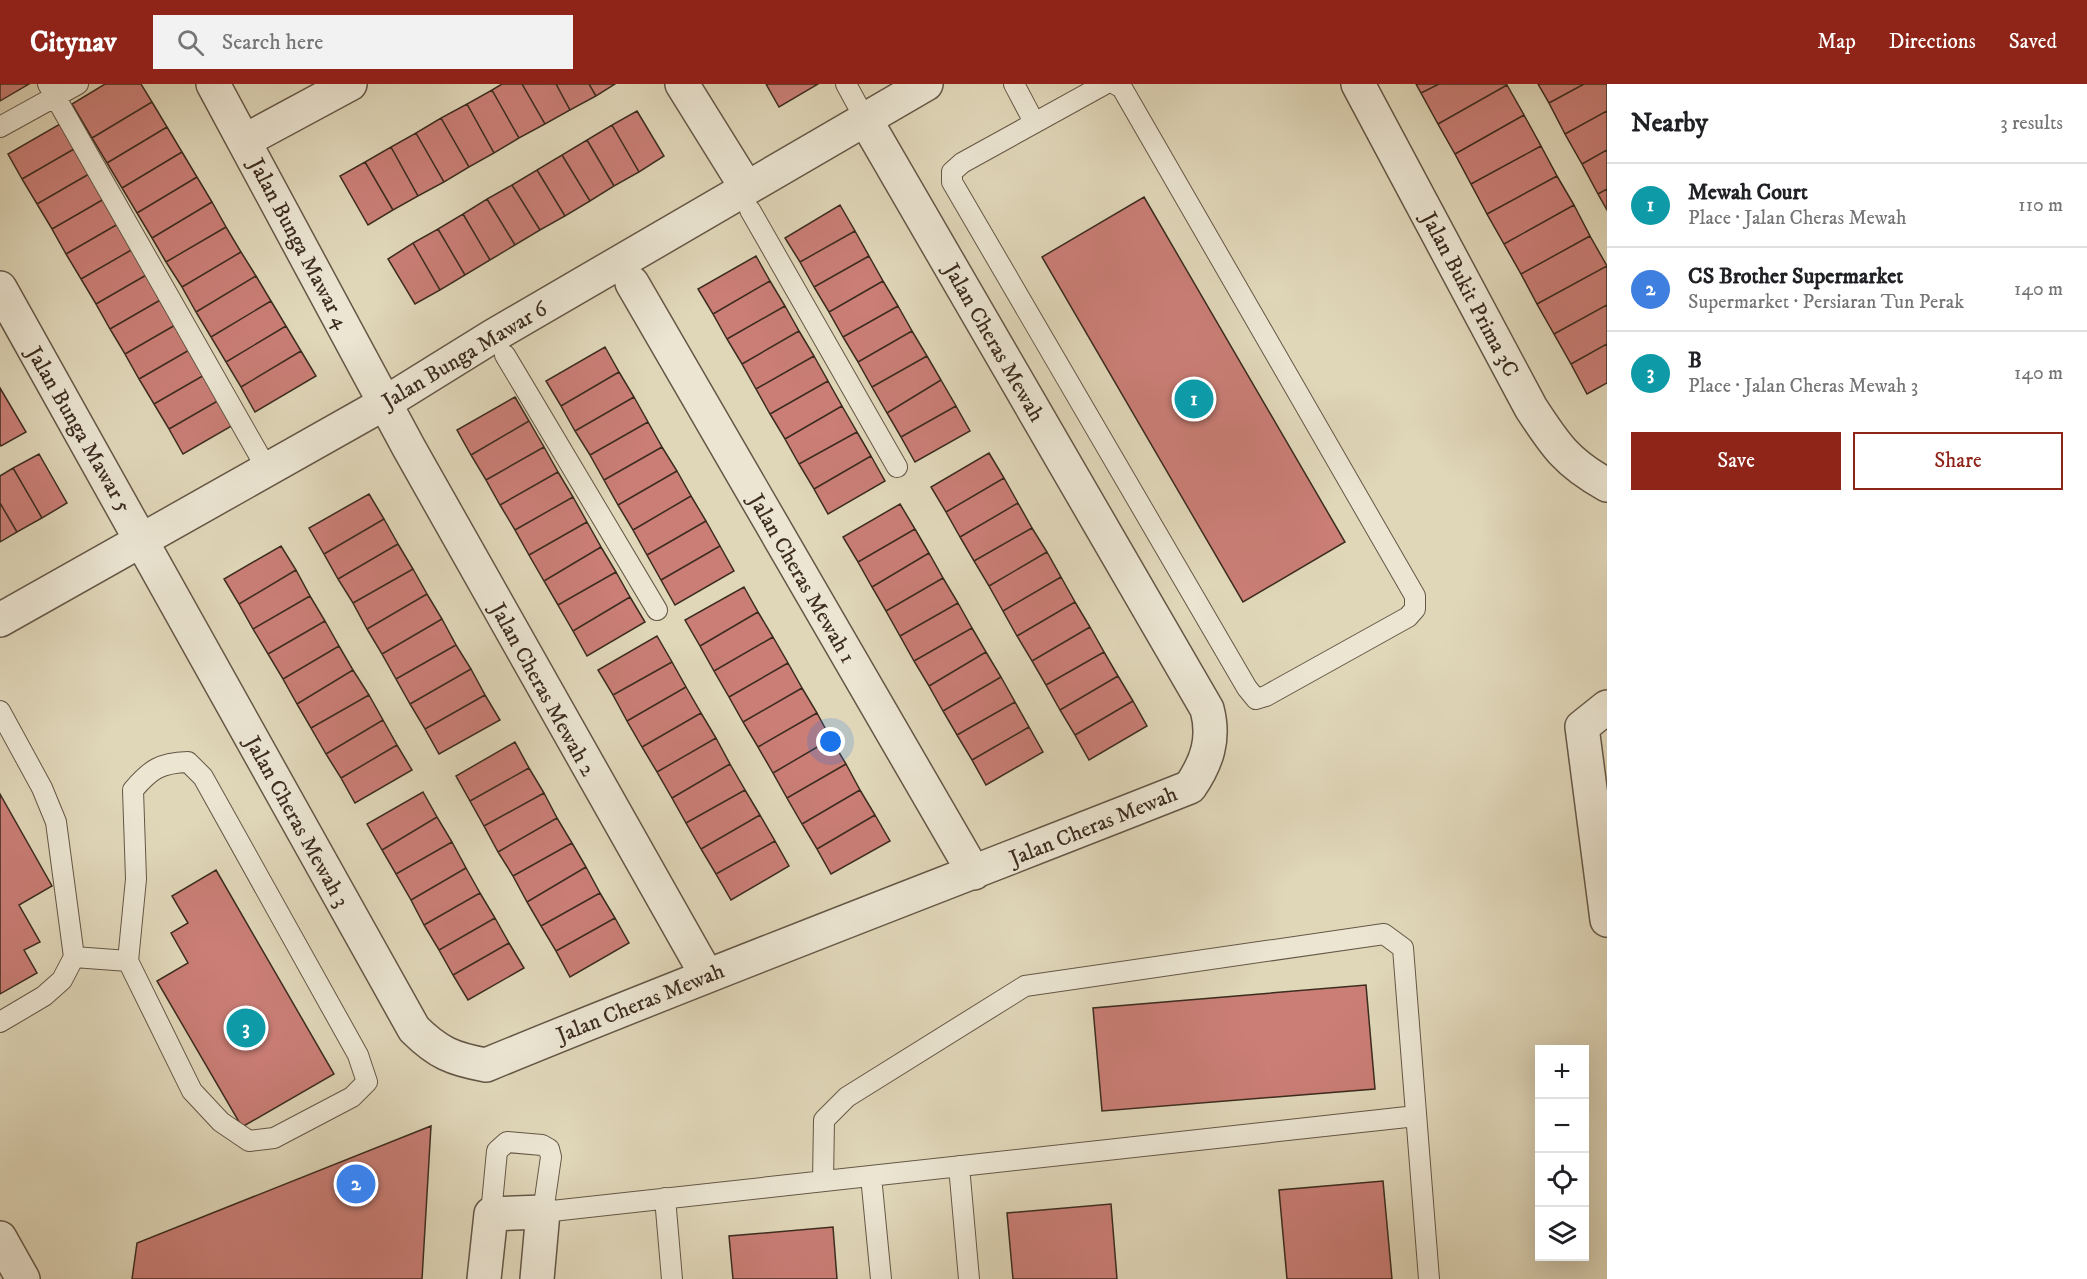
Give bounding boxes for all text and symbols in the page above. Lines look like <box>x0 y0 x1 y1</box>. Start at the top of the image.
search box <box>153 15 573 69</box>
text: Citynav <box>30 25 117 60</box>
icon: search <box>174 26 207 59</box>
text: Search here <box>222 29 323 56</box>
text: Map <box>1817 29 1856 55</box>
text: Directions <box>1889 29 1976 55</box>
text: Saved <box>2009 29 2057 55</box>
text: Nearby <box>1631 107 1708 140</box>
text: 3 results <box>2000 111 2063 136</box>
street label: Jalan Bunga Mawar 4 <box>241 152 356 335</box>
text: Mewah Court <box>1688 179 1808 206</box>
text: 1 <box>1647 193 1654 218</box>
text: 110 m <box>2018 193 2063 218</box>
street label: Jalan Bukit Prima 3C <box>1414 206 1524 382</box>
text: Place · Jalan Cheras Mewah <box>1688 206 1907 231</box>
street label: Jalan Cheras Mewah <box>936 257 1050 427</box>
text: CS Brother Supermarket <box>1688 263 1903 290</box>
text: 2 <box>1646 277 1655 302</box>
text: 140 m <box>2014 277 2063 302</box>
text: Supermarket · Persiaran Tun Perak <box>1688 290 1964 315</box>
street label: Jalan Bunga Mawar 6 <box>376 295 554 416</box>
street label: Jalan Bunga Mawar 5 <box>19 340 137 518</box>
text: B <box>1688 347 1702 374</box>
text: 3 <box>1647 361 1654 386</box>
text: 140 m <box>2014 361 2063 386</box>
text: Place · Jalan Cheras Mewah 3 <box>1688 374 1918 399</box>
pin: 1 <box>1174 376 1214 422</box>
button: Save <box>1631 432 1841 490</box>
button: Share <box>1853 432 2063 490</box>
street label: Jalan Cheras Mewah 1 <box>741 487 861 668</box>
street label: Jalan Cheras Mewah 2 <box>483 597 602 781</box>
your location <box>816 727 845 756</box>
street label: Jalan Cheras Mewah 3 <box>238 730 355 912</box>
street label: Jalan Cheras Mewah <box>1004 780 1182 873</box>
street label: Jalan Cheras Mewah <box>551 957 729 1050</box>
pin: 3 <box>226 1006 266 1050</box>
map controls <box>1535 1045 1589 1261</box>
button: + <box>1535 1045 1589 1099</box>
button: − <box>1535 1099 1589 1153</box>
button: locate <box>1535 1153 1589 1207</box>
pin: 2 <box>336 1162 376 1206</box>
button: layers <box>1535 1207 1589 1261</box>

